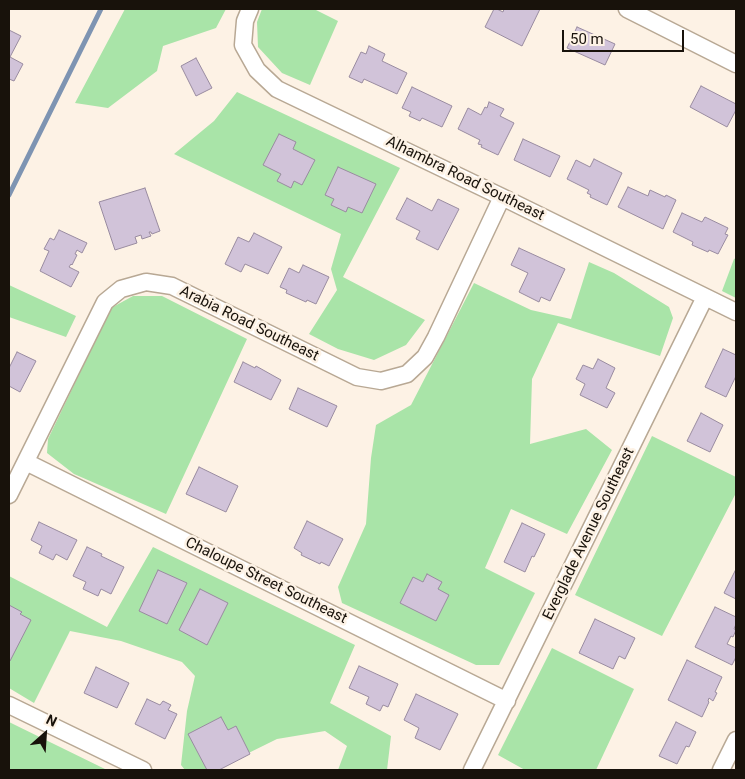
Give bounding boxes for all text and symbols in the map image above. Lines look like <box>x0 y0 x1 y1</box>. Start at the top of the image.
scale bar <box>565 20 688 52</box>
text: 50 m <box>570 30 604 48</box>
street label: Alhambra Road Southeast <box>383 133 547 225</box>
street label: Arabia Road Southeast <box>177 282 321 366</box>
street label: Everglade Avenue Southeast <box>539 445 639 623</box>
street label: Chaloupe Street Southeast <box>182 534 350 628</box>
north arrow <box>20 709 70 759</box>
text: N <box>44 711 60 730</box>

